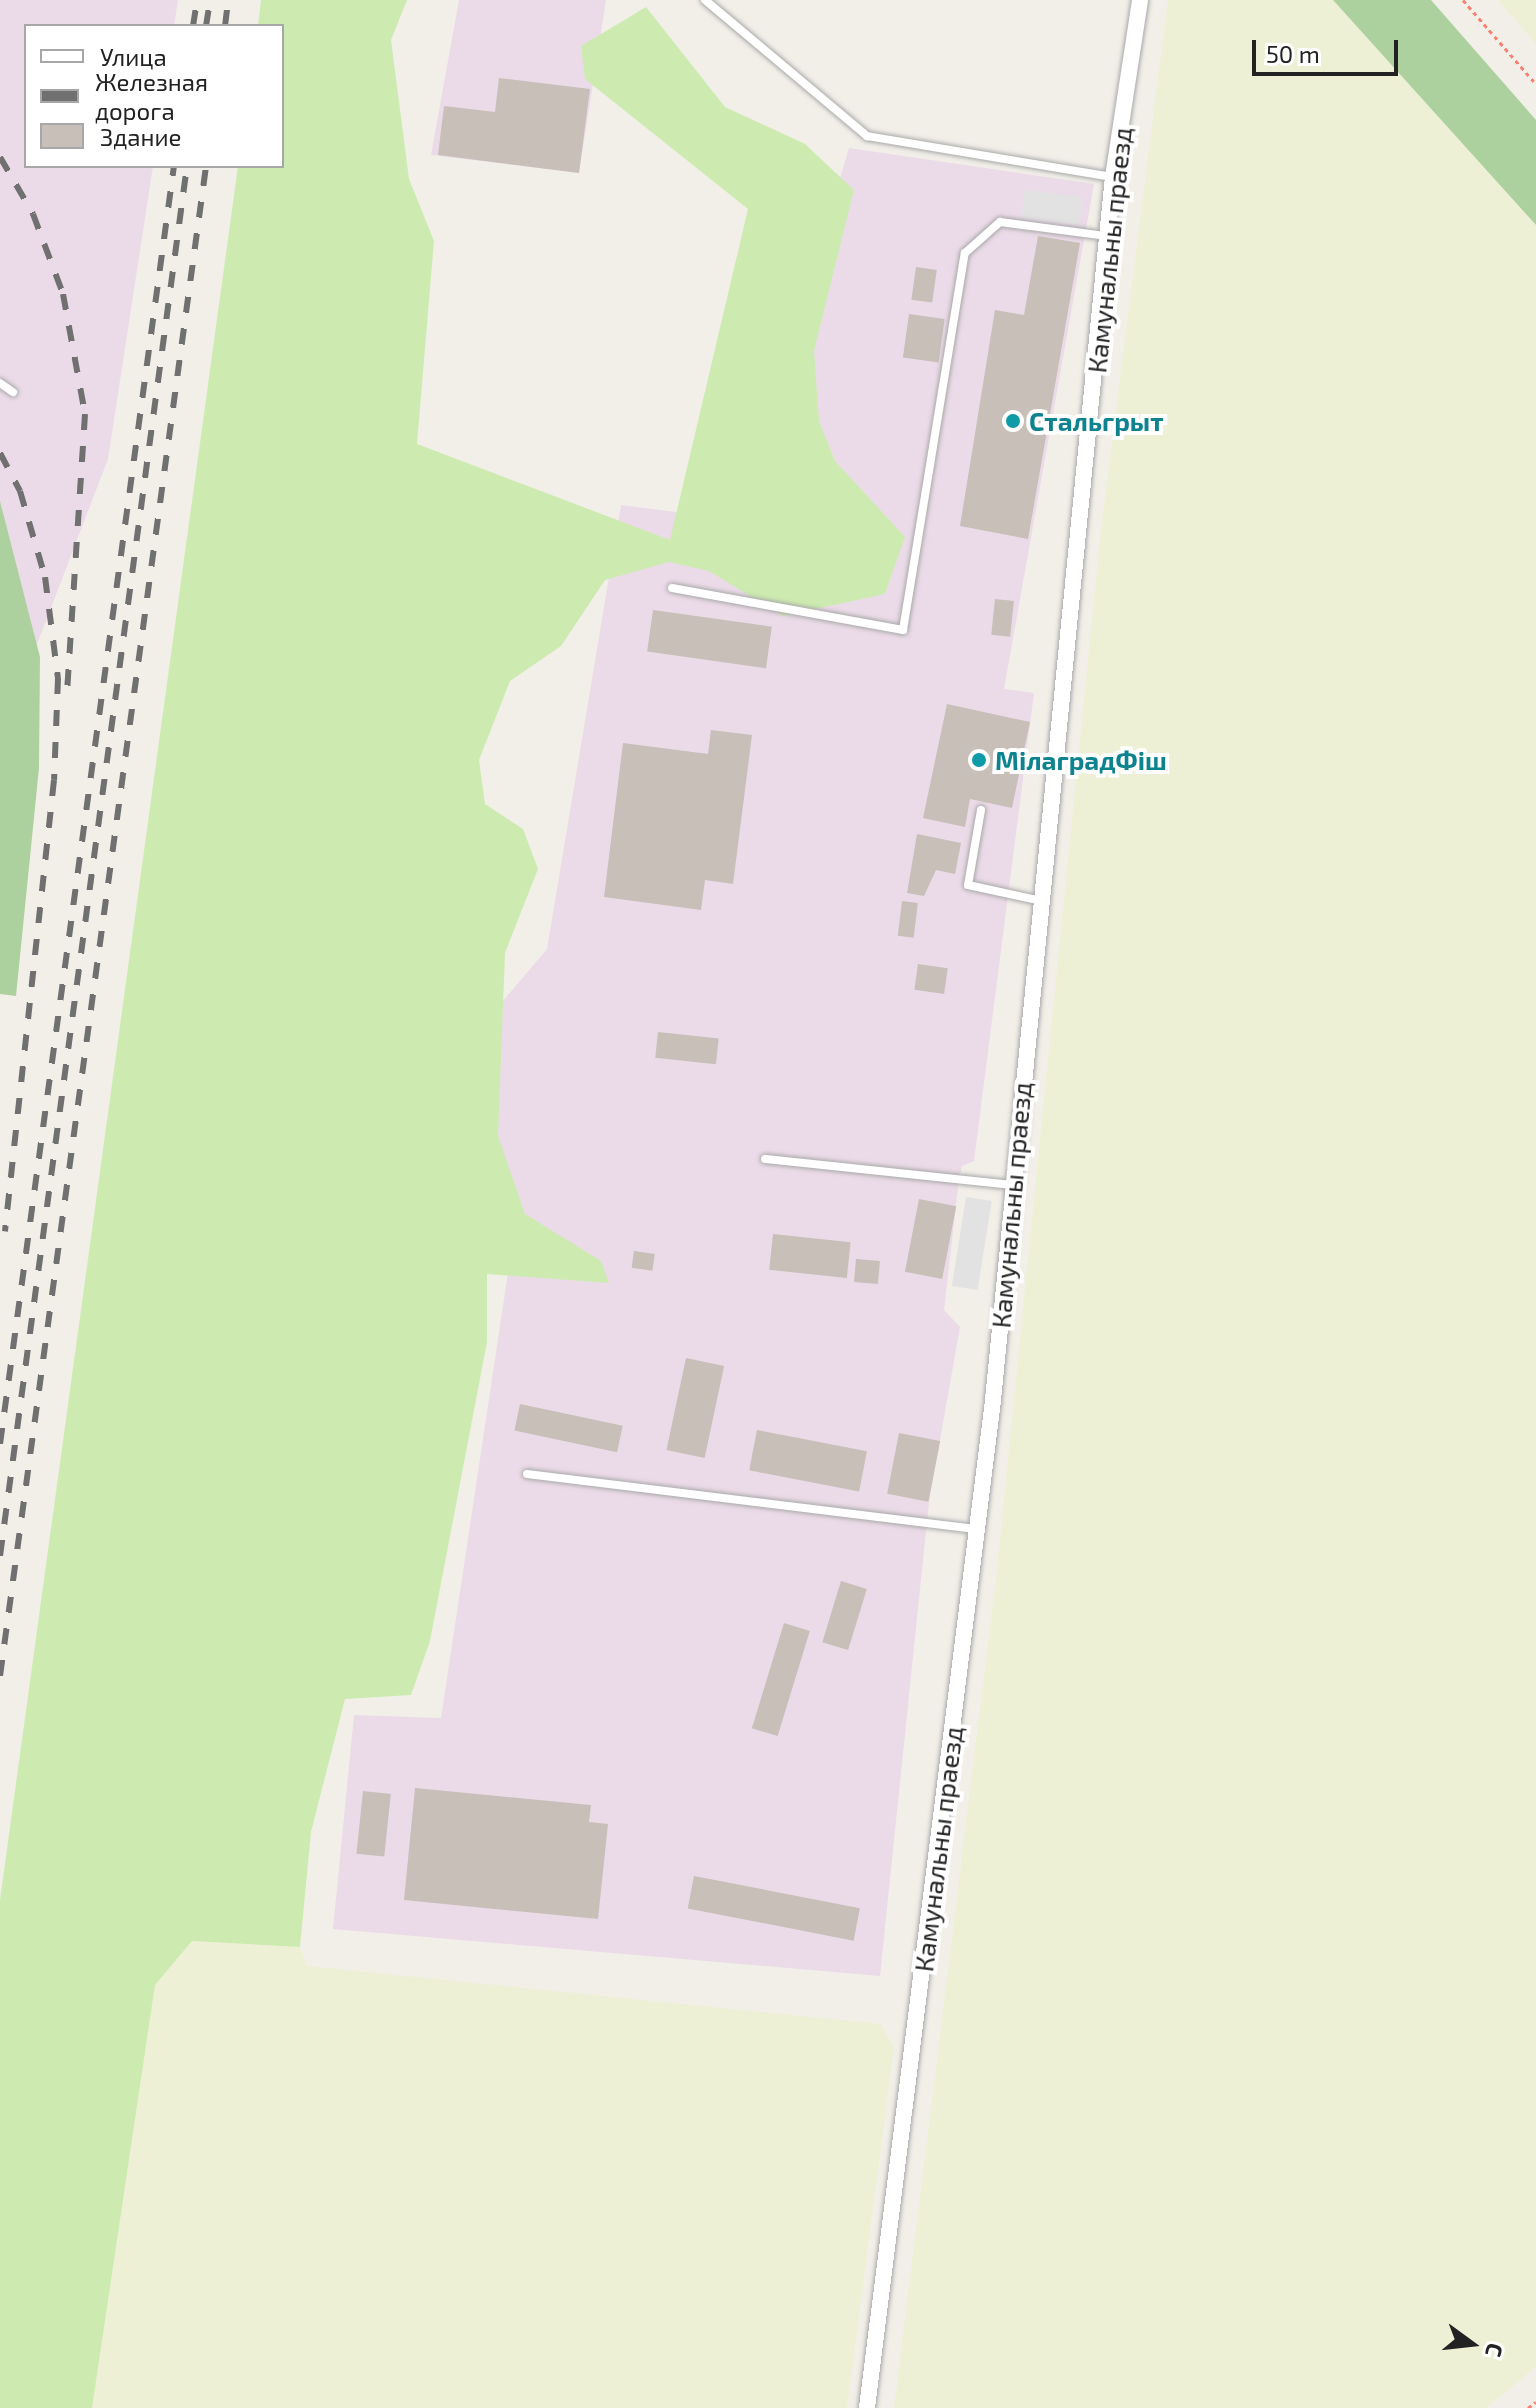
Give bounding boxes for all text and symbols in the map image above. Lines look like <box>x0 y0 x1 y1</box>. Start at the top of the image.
legend <box>24 24 284 168</box>
scale bar <box>1256 24 1402 74</box>
text: 50 m <box>1266 39 1320 68</box>
text: Улица <box>100 42 167 71</box>
text: Железная дорога <box>95 67 208 125</box>
text: Здание <box>100 122 182 151</box>
street label: Камунальны праезд <box>1081 126 1137 374</box>
place label: Стальгрыт <box>1029 405 1164 437</box>
marker: Стальгрыт <box>1004 412 1022 430</box>
place label: МілаградФіш <box>995 744 1167 776</box>
marker: МілаградФіш <box>970 751 988 769</box>
street label: Камунальны праезд <box>985 1081 1037 1329</box>
street label: Камунальны праезд <box>907 1725 969 1973</box>
north arrow <box>1432 2304 1512 2384</box>
text: С <box>1481 2341 1509 2360</box>

